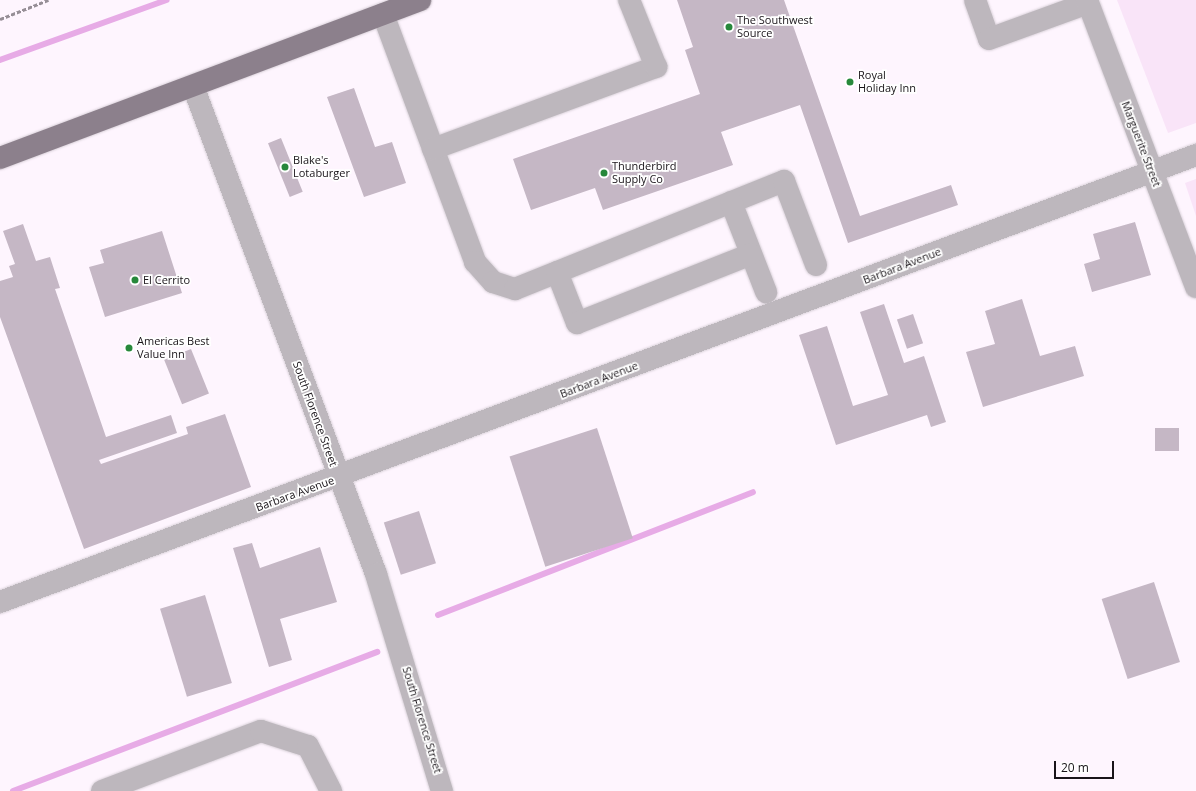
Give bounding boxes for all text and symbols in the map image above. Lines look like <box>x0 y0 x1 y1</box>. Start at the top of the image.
place label: The Southwest Source <box>737 14 813 40</box>
marker: The Southwest Source <box>724 22 734 32</box>
place label: Royal Holiday Inn <box>858 69 916 95</box>
marker: Royal Holiday Inn <box>845 77 855 87</box>
street label: Marguerite Street <box>1119 99 1163 189</box>
place label: Blake's Lotaburger <box>293 154 350 180</box>
place label: Thunderbird Supply Co <box>612 160 676 186</box>
marker: Blake's Lotaburger <box>280 162 290 172</box>
marker: Thunderbird Supply Co <box>599 168 609 178</box>
street label: Barbara Avenue <box>861 245 943 287</box>
place label: El Cerrito <box>143 273 190 287</box>
marker: El Cerrito <box>130 275 140 285</box>
place label: Americas Best Value Inn <box>137 335 210 361</box>
marker: Americas Best Value Inn <box>124 343 134 353</box>
street label: Barbara Avenue <box>558 359 640 401</box>
street label: South Florence Street <box>290 360 340 468</box>
street label: Barbara Avenue <box>254 474 336 514</box>
street label: South Florence Street <box>400 665 444 775</box>
scale bar <box>1056 753 1116 779</box>
text: 20 m <box>1061 759 1089 776</box>

